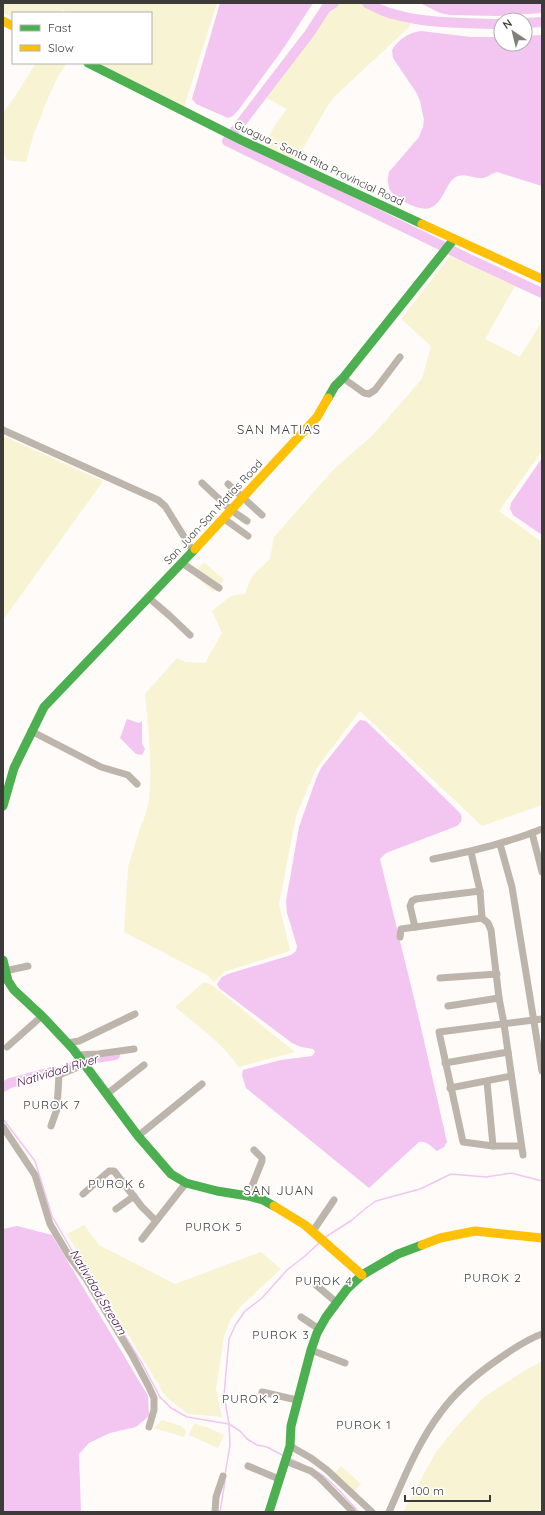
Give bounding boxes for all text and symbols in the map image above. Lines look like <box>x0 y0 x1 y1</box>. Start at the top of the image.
legend <box>12 12 152 64</box>
north arrow <box>493 12 533 52</box>
text: N <box>500 16 515 32</box>
text: Fast <box>48 20 72 35</box>
text: Slow <box>48 40 74 55</box>
street label: Guagua - Santa Rita Provincial Road <box>232 117 406 209</box>
district label: SAN MATIAS <box>237 421 321 437</box>
street label: San Juan-San Matias Road <box>161 457 265 567</box>
water label: Natividad River <box>14 1051 101 1090</box>
district label: PUROK 7 <box>23 1097 81 1112</box>
district label: PUROK 6 <box>88 1176 146 1191</box>
district label: SAN JUAN <box>243 1182 315 1198</box>
district label: PUROK 5 <box>185 1219 243 1234</box>
water label: Natividad Stream <box>67 1246 130 1338</box>
district label: PUROK 2 <box>464 1270 522 1285</box>
district label: PUROK 4 <box>295 1273 353 1288</box>
district label: PUROK 3 <box>252 1327 310 1342</box>
district label: PUROK 2 <box>222 1391 280 1406</box>
district label: PUROK 1 <box>336 1417 392 1432</box>
scale bar <box>405 1477 490 1503</box>
text: 100 m <box>411 1483 444 1498</box>

